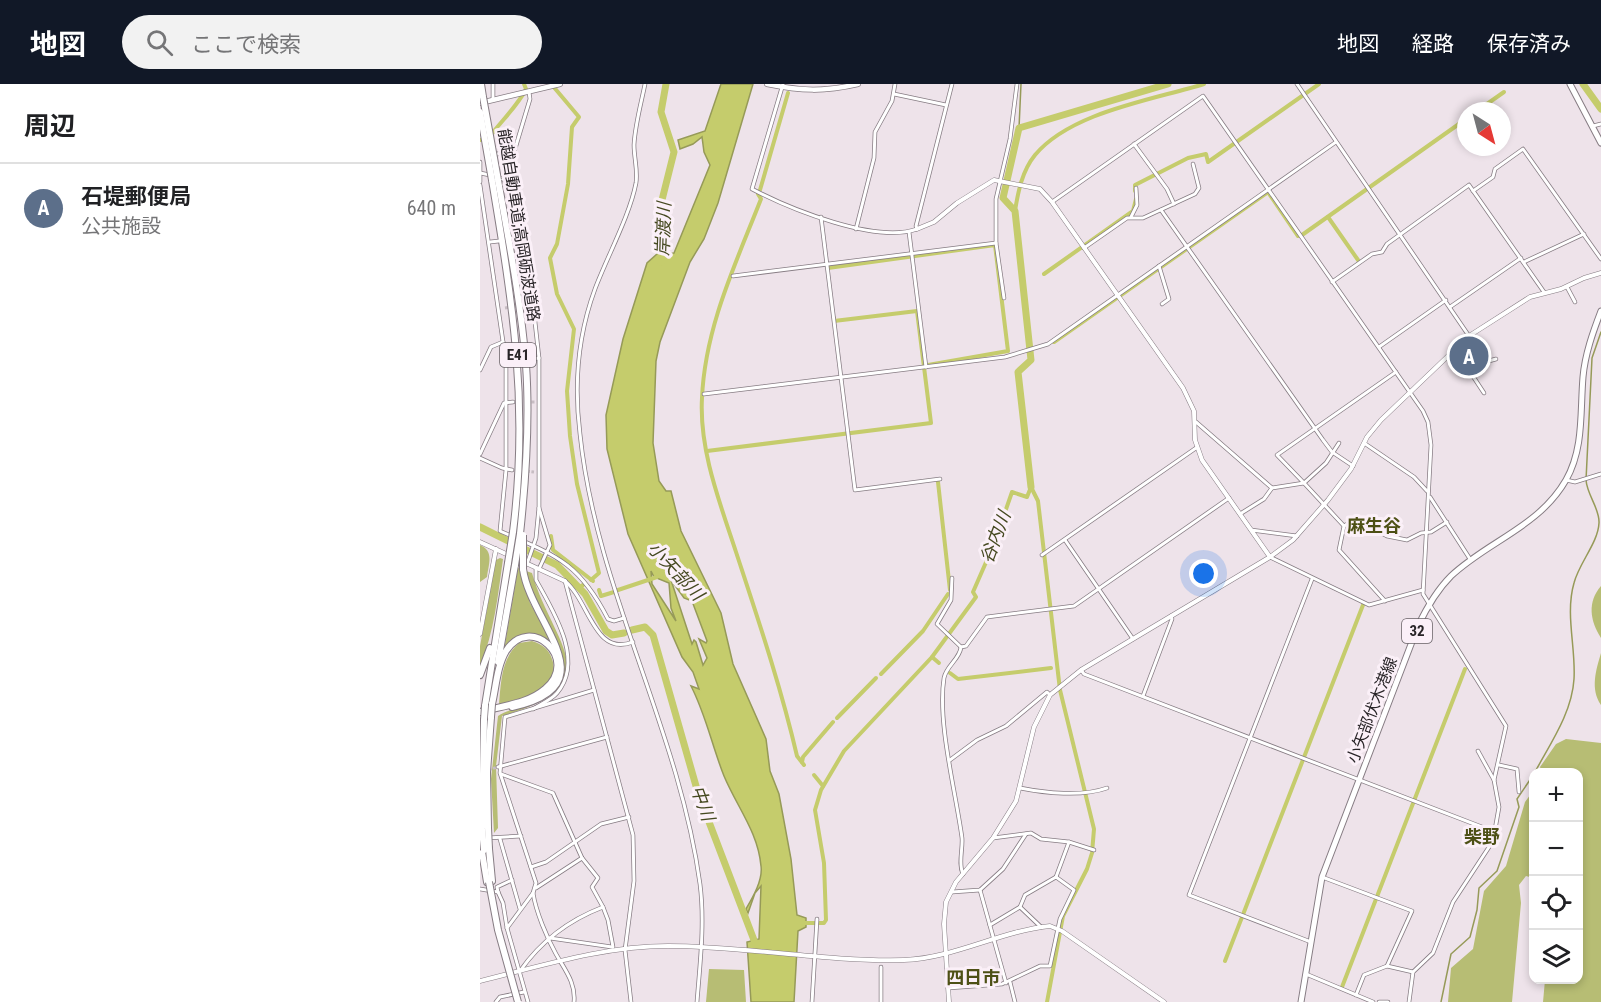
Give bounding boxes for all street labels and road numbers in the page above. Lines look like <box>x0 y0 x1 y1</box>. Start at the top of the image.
street label: 能越自動車道;高岡砺波道路 <box>494 127 544 323</box>
road number: E41 <box>500 343 536 367</box>
road number: 32 <box>1402 619 1432 643</box>
street label: 小矢部伏木港線 <box>1343 654 1401 766</box>

